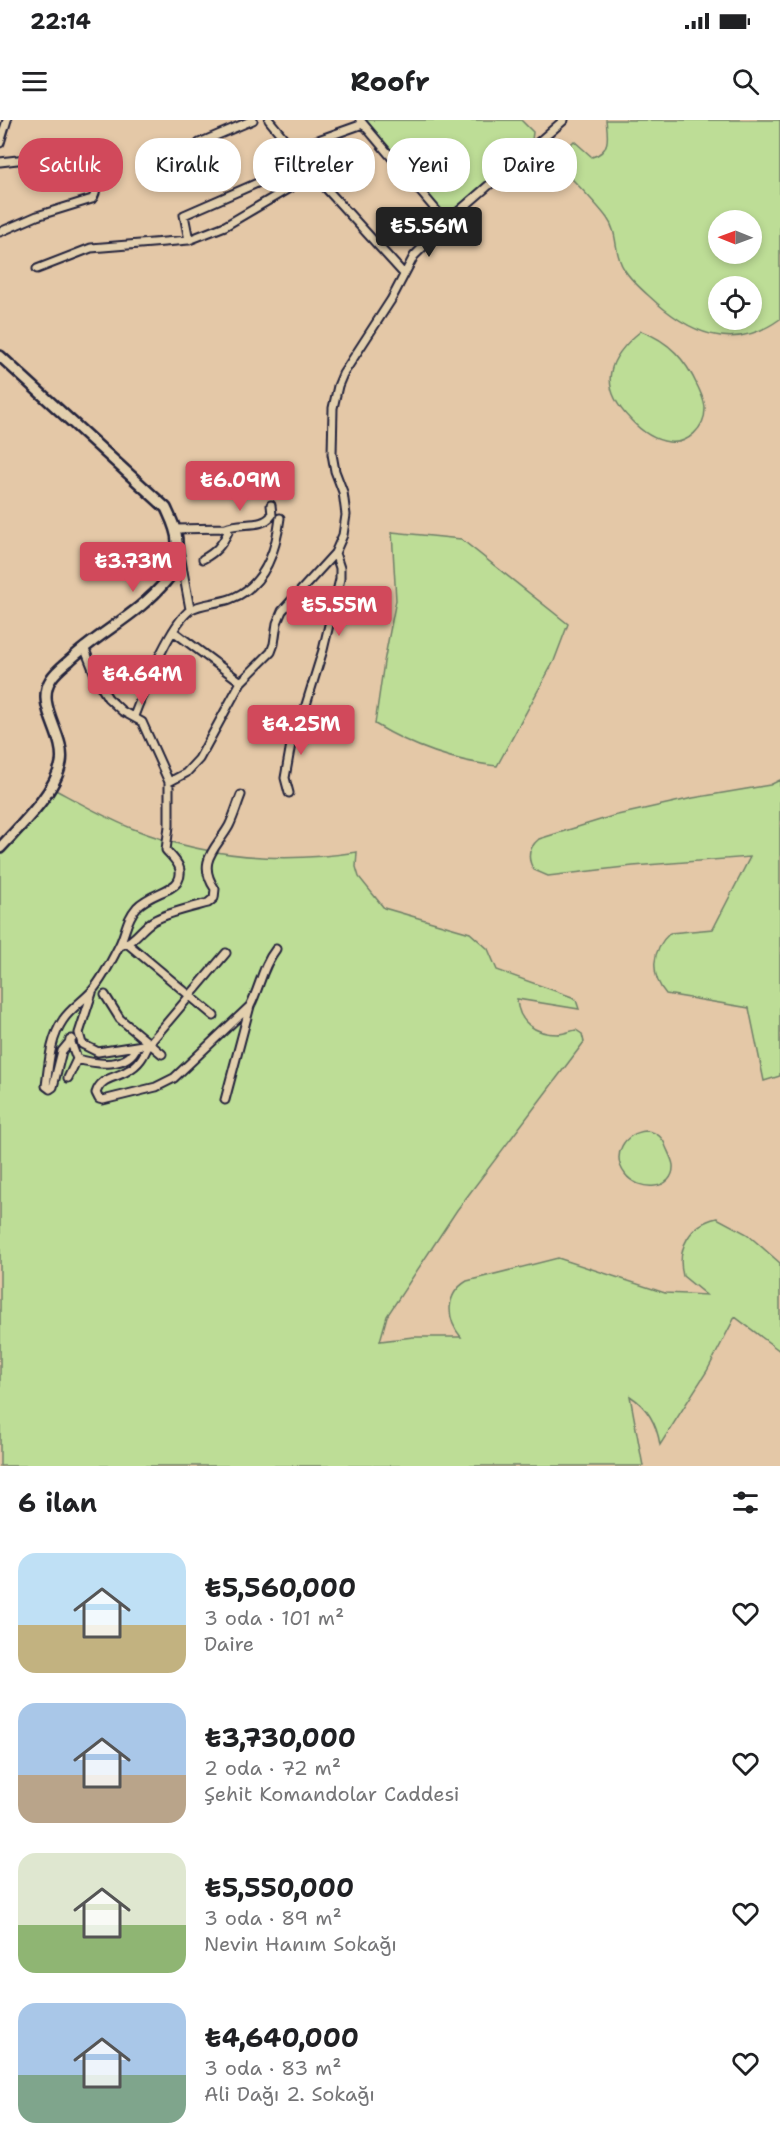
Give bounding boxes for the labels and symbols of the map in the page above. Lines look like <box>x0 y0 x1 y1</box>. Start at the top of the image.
pin: ₺5.56M <box>380 207 478 258</box>
north arrow <box>708 210 762 264</box>
pin: ₺6.09M <box>191 461 289 512</box>
pin: ₺3.73M <box>84 542 182 593</box>
pin: ₺5.55M <box>290 586 388 637</box>
pin: ₺4.64M <box>93 655 191 706</box>
pin: ₺4.25M <box>252 705 350 756</box>

